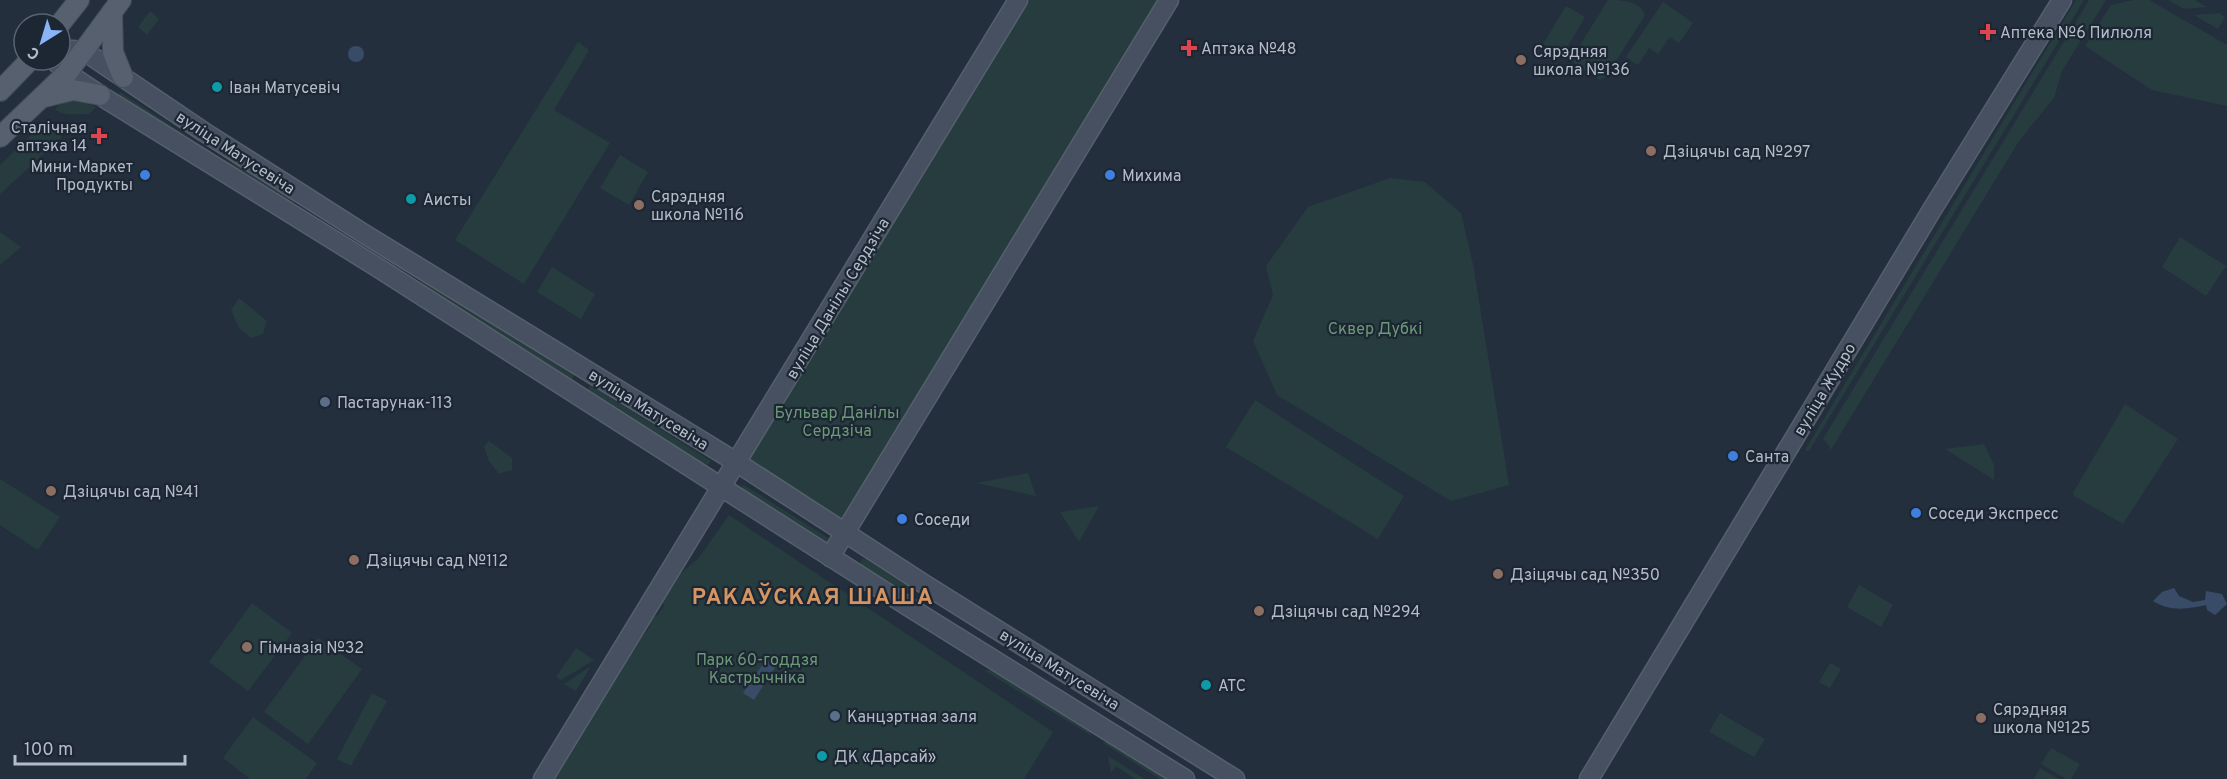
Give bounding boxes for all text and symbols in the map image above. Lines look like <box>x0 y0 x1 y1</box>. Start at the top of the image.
north arrow <box>12 12 72 72</box>
place label: Аптека №6 Пилюля <box>2000 24 2152 44</box>
marker: Аптека №6 Пилюля <box>1981 25 1995 39</box>
place label: Аптэка №48 <box>1201 40 1296 60</box>
text: С <box>24 41 44 63</box>
marker: Аптэка №48 <box>1182 41 1196 55</box>
place label: Сярэдняя школа №136 <box>1533 43 1630 81</box>
marker: Сярэдняя школа №136 <box>1514 53 1528 67</box>
place label: Іван Матусевіч <box>229 79 340 99</box>
marker: Іван Матусевіч <box>210 80 224 94</box>
street label: вуліца Матусевіча <box>172 108 298 200</box>
place label: Сталічная аптэка 14 <box>11 119 87 157</box>
marker: Сталічная аптэка 14 <box>92 129 106 143</box>
place label: Дзіцячы сад №297 <box>1663 143 1810 163</box>
marker: Дзіцячы сад №297 <box>1644 144 1658 158</box>
place label: Мини-Маркет Продукты <box>31 158 133 196</box>
place label: Михима <box>1122 167 1181 187</box>
marker: Мини-Маркет Продукты <box>138 168 152 182</box>
marker: Михима <box>1103 168 1117 182</box>
place label: Сярэдняя школа №116 <box>651 188 744 226</box>
place label: Аисты <box>423 191 471 211</box>
marker: Аисты <box>404 192 418 206</box>
marker: Сярэдняя школа №116 <box>632 198 646 212</box>
street label: вуліца Данілы Сердзіча <box>783 215 895 383</box>
park label: Сквер Дубкі <box>1328 320 1422 340</box>
street label: вуліца Жудро <box>1790 340 1861 440</box>
street label: вуліца Матусевіча <box>584 366 712 456</box>
place label: Пастарунак-113 <box>337 394 452 414</box>
marker: Пастарунак-113 <box>318 395 332 409</box>
park label: Бульвар Данілы Сердзіча <box>775 404 899 442</box>
place label: Санта <box>1745 448 1789 468</box>
marker: Санта <box>1726 449 1740 463</box>
place label: Дзіцячы сад №41 <box>63 483 199 503</box>
marker: Дзіцячы сад №41 <box>44 484 58 498</box>
place label: Соседи Экспресс <box>1928 505 2059 525</box>
marker: Соседи Экспресс <box>1909 506 1923 520</box>
place label: Соседи <box>914 511 970 531</box>
marker: Соседи <box>895 512 909 526</box>
place label: Дзіцячы сад №112 <box>366 552 508 572</box>
marker: Дзіцячы сад №112 <box>347 553 361 567</box>
place label: Дзіцячы сад №350 <box>1510 566 1660 586</box>
marker: Дзіцячы сад №350 <box>1491 567 1505 581</box>
district label: РАКАЎСКАЯ ШАША <box>692 582 934 612</box>
place label: Дзіцячы сад №294 <box>1271 603 1421 623</box>
marker: Дзіцячы сад №294 <box>1252 604 1266 618</box>
street label: вуліца Матусевіча <box>995 626 1123 716</box>
place label: Гімназія №32 <box>259 639 364 659</box>
marker: Гімназія №32 <box>240 640 254 654</box>
park label: Парк 60-годдзя Кастрычніка <box>696 651 818 689</box>
place label: АТС <box>1218 677 1246 697</box>
marker: АТС <box>1199 678 1213 692</box>
place label: Сярэдняя школа №125 <box>1993 701 2090 739</box>
place label: Канцэртная заля <box>847 708 977 728</box>
marker: Канцэртная заля <box>828 709 842 723</box>
marker: Сярэдняя школа №125 <box>1974 711 1988 725</box>
scale bar <box>15 728 184 766</box>
text: 100 m <box>24 739 73 762</box>
place label: ДК «Дарсай» <box>834 748 936 768</box>
marker: ДК «Дарсай» <box>815 749 829 763</box>

